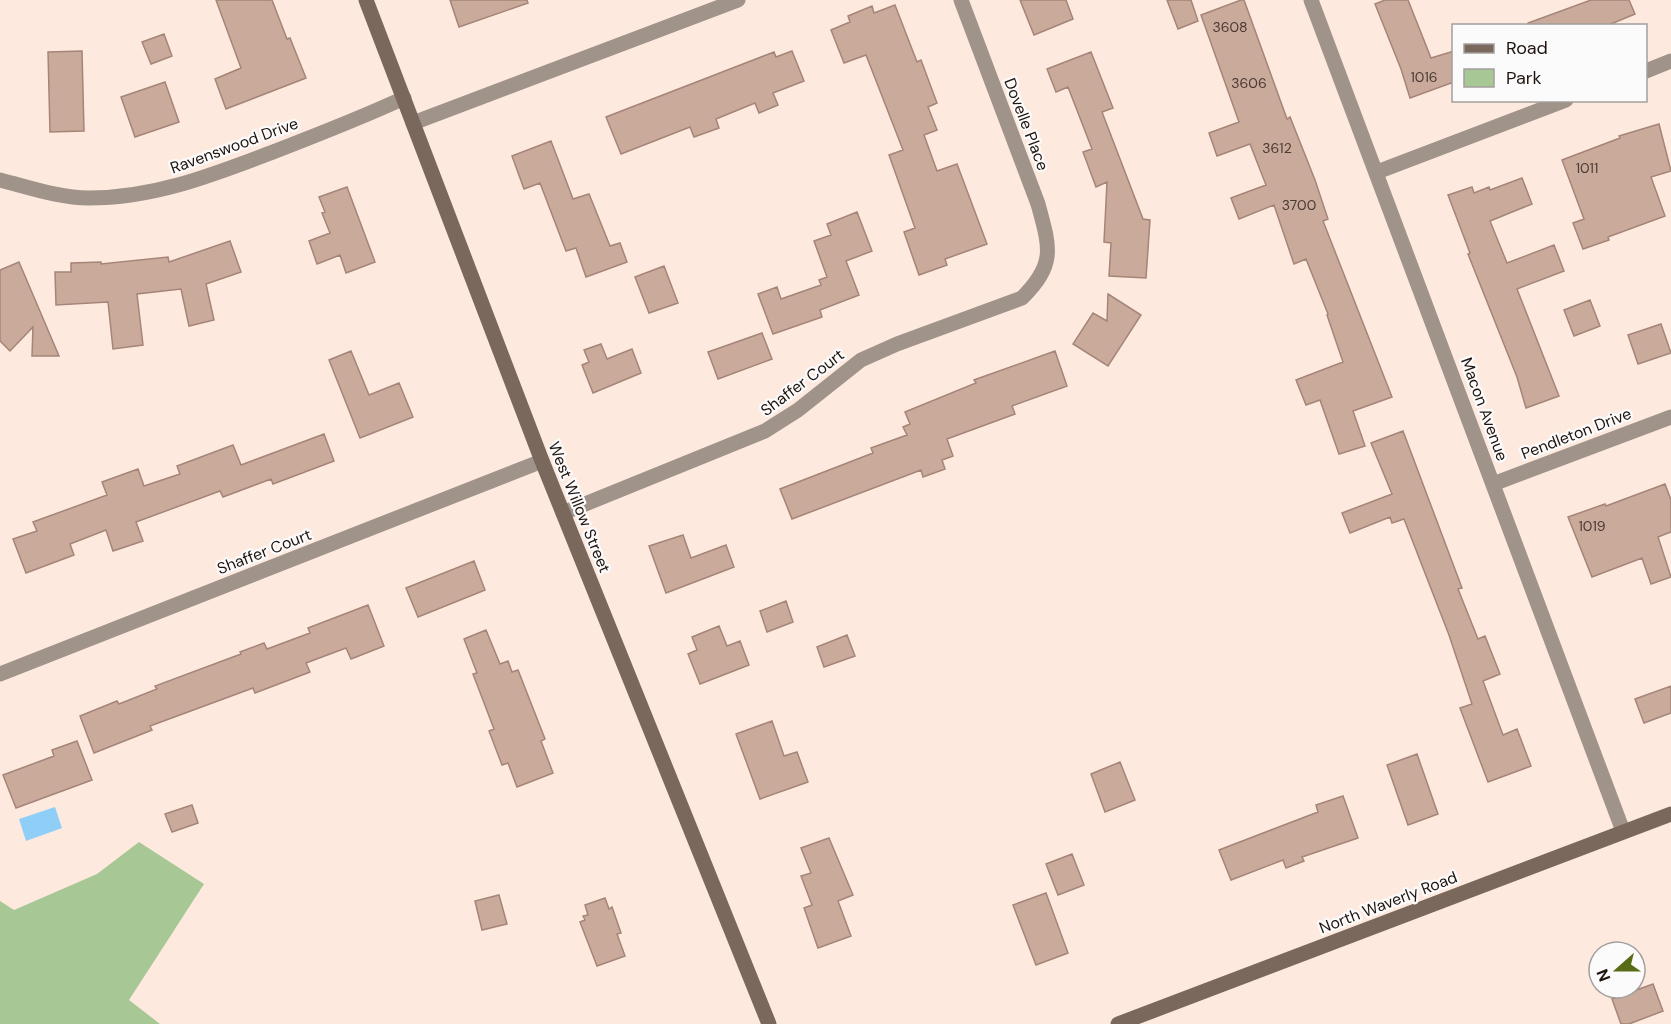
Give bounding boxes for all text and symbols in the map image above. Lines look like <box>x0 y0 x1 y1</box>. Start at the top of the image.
house number: 3608 <box>1212 18 1248 36</box>
legend <box>1452 24 1647 102</box>
text: Road <box>1506 36 1548 60</box>
text: Park <box>1506 66 1542 90</box>
house number: 1016 <box>1410 68 1438 86</box>
house number: 3606 <box>1231 74 1267 92</box>
street label: Dovelle Place <box>999 75 1054 173</box>
street label: Ravenswood Drive <box>167 113 301 178</box>
house number: 3612 <box>1262 139 1292 157</box>
house number: 1011 <box>1576 159 1598 177</box>
house number: 3700 <box>1282 196 1316 214</box>
street label: Shaffer Court <box>756 344 848 421</box>
street label: Macon Avenue <box>1456 355 1513 464</box>
street label: Pendleton Drive <box>1518 403 1634 464</box>
street label: West Willow Street <box>544 439 615 576</box>
house number: 1019 <box>1578 517 1606 535</box>
street label: Shaffer Court <box>214 524 314 579</box>
street label: North Waverly Road <box>1316 866 1460 938</box>
north arrow <box>1587 940 1647 1000</box>
text: N <box>1592 966 1615 984</box>

